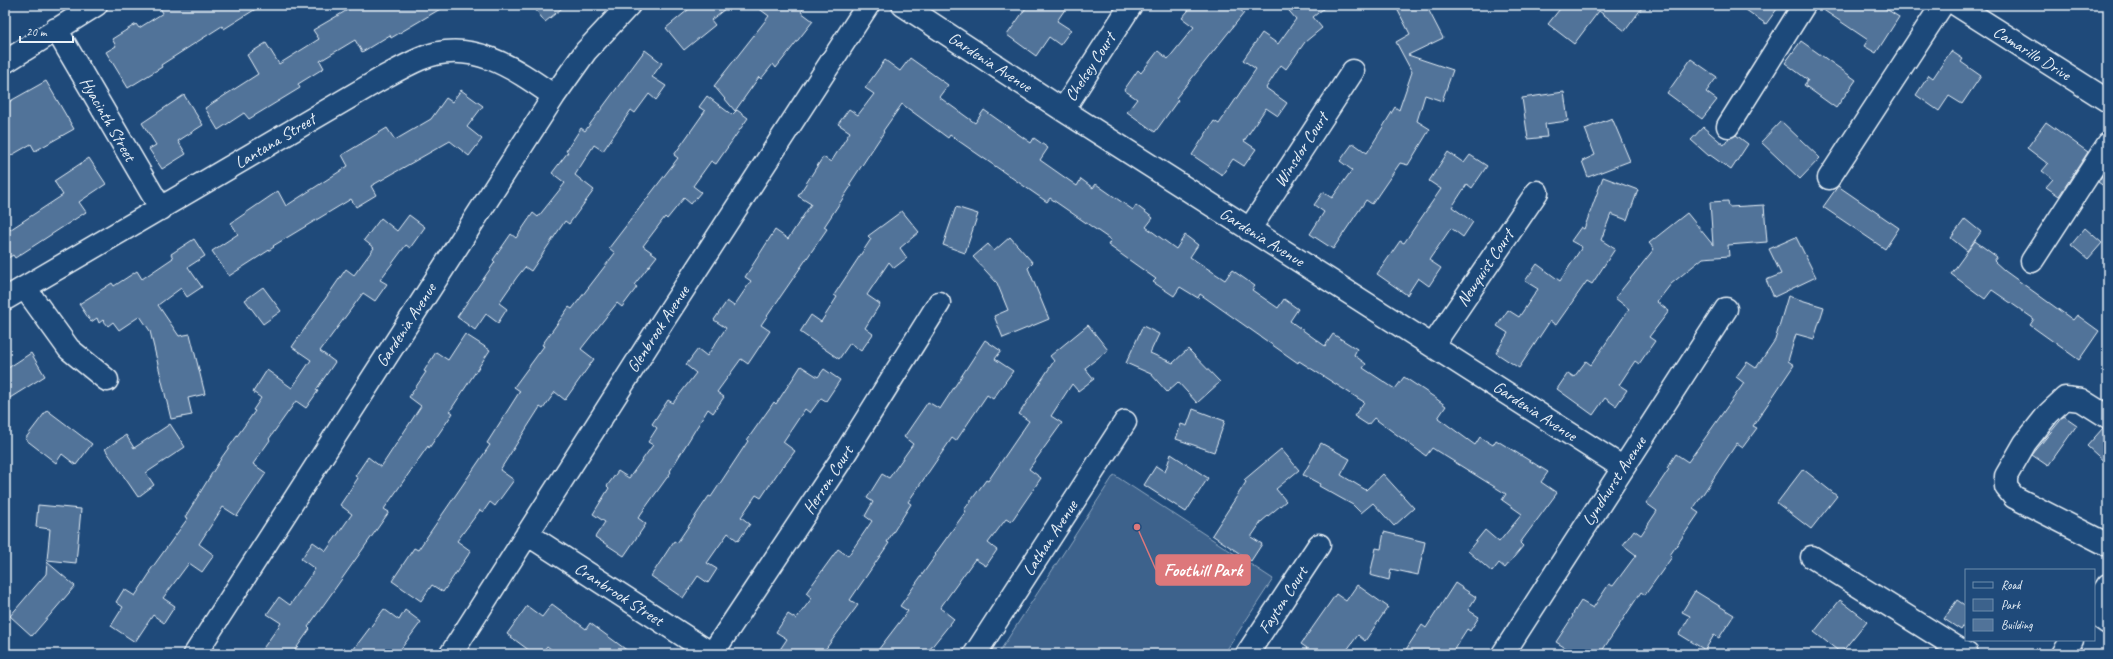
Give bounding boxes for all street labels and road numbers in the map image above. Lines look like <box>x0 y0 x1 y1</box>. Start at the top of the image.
street label: Camarillo Drive <box>1989 21 2076 86</box>
street label: Gardenia Avenue <box>944 27 1037 98</box>
street label: Chelsey Court <box>1060 27 1121 105</box>
street label: Hyacinth Street <box>75 73 142 167</box>
street label: Lantana Street <box>231 107 321 173</box>
street label: Winsdor Court <box>1269 107 1334 191</box>
street label: Gardenia Avenue <box>1216 203 1309 272</box>
street label: Newquist Court <box>1452 224 1520 310</box>
street label: Gardenia Avenue <box>371 278 442 371</box>
street label: Glenbrook Avenue <box>622 280 695 376</box>
street label: Gardenia Avenue <box>1489 376 1582 447</box>
street label: Lyndhurst Avenue <box>1577 431 1651 530</box>
street label: Herron Court <box>798 440 859 518</box>
street label: Lathan Avenue <box>1018 495 1083 580</box>
street label: Cranbrook Street <box>571 558 669 632</box>
street label: Fayton Court <box>1254 561 1314 637</box>

